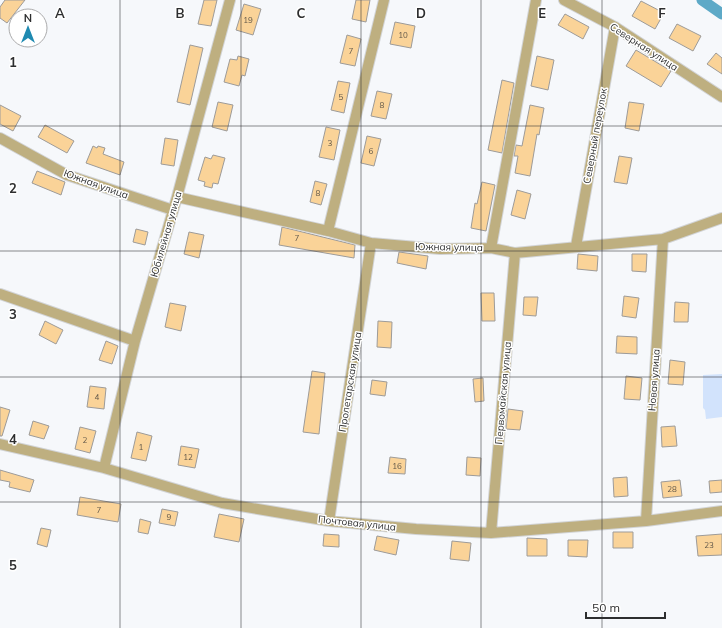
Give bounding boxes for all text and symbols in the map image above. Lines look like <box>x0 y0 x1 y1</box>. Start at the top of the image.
text: A <box>55 5 65 21</box>
text: B <box>176 5 185 21</box>
text: C <box>297 5 306 21</box>
text: D <box>416 5 426 21</box>
text: E <box>538 5 546 21</box>
text: F <box>658 5 666 21</box>
north arrow <box>8 8 48 48</box>
text: N <box>24 11 32 25</box>
house number: 19 <box>243 15 253 25</box>
street label: Северная улица <box>607 20 681 74</box>
house number: 10 <box>398 30 408 40</box>
house number: 7 <box>349 46 354 56</box>
text: 1 <box>9 54 17 70</box>
street label: Северный переулок <box>580 87 610 185</box>
house number: 5 <box>339 92 344 102</box>
house number: 8 <box>380 100 385 110</box>
house number: 3 <box>328 138 333 148</box>
house number: 6 <box>369 146 374 156</box>
street label: Южная улица <box>62 166 130 202</box>
text: 2 <box>9 180 17 196</box>
house number: 8 <box>316 188 321 198</box>
street label: Юбилейная улица <box>148 189 184 279</box>
house number: 7 <box>295 233 300 243</box>
street label: Южная улица <box>415 240 483 254</box>
text: 3 <box>9 306 17 322</box>
street label: Пролетарская улица <box>336 331 364 433</box>
street label: Первомайская улица <box>492 341 514 445</box>
street label: Новая улица <box>645 348 663 412</box>
house number: 4 <box>95 392 100 402</box>
text: 4 <box>9 431 17 447</box>
house number: 2 <box>83 435 88 445</box>
house number: 1 <box>139 442 144 452</box>
house number: 12 <box>183 452 193 462</box>
house number: 16 <box>392 461 402 471</box>
house number: 28 <box>667 484 677 494</box>
house number: 7 <box>97 505 102 515</box>
house number: 9 <box>167 512 172 522</box>
street label: Почтовая улица <box>317 512 397 534</box>
house number: 23 <box>704 540 714 550</box>
text: 5 <box>9 557 17 573</box>
scale bar <box>586 594 665 620</box>
text: 50 m <box>592 600 620 615</box>

